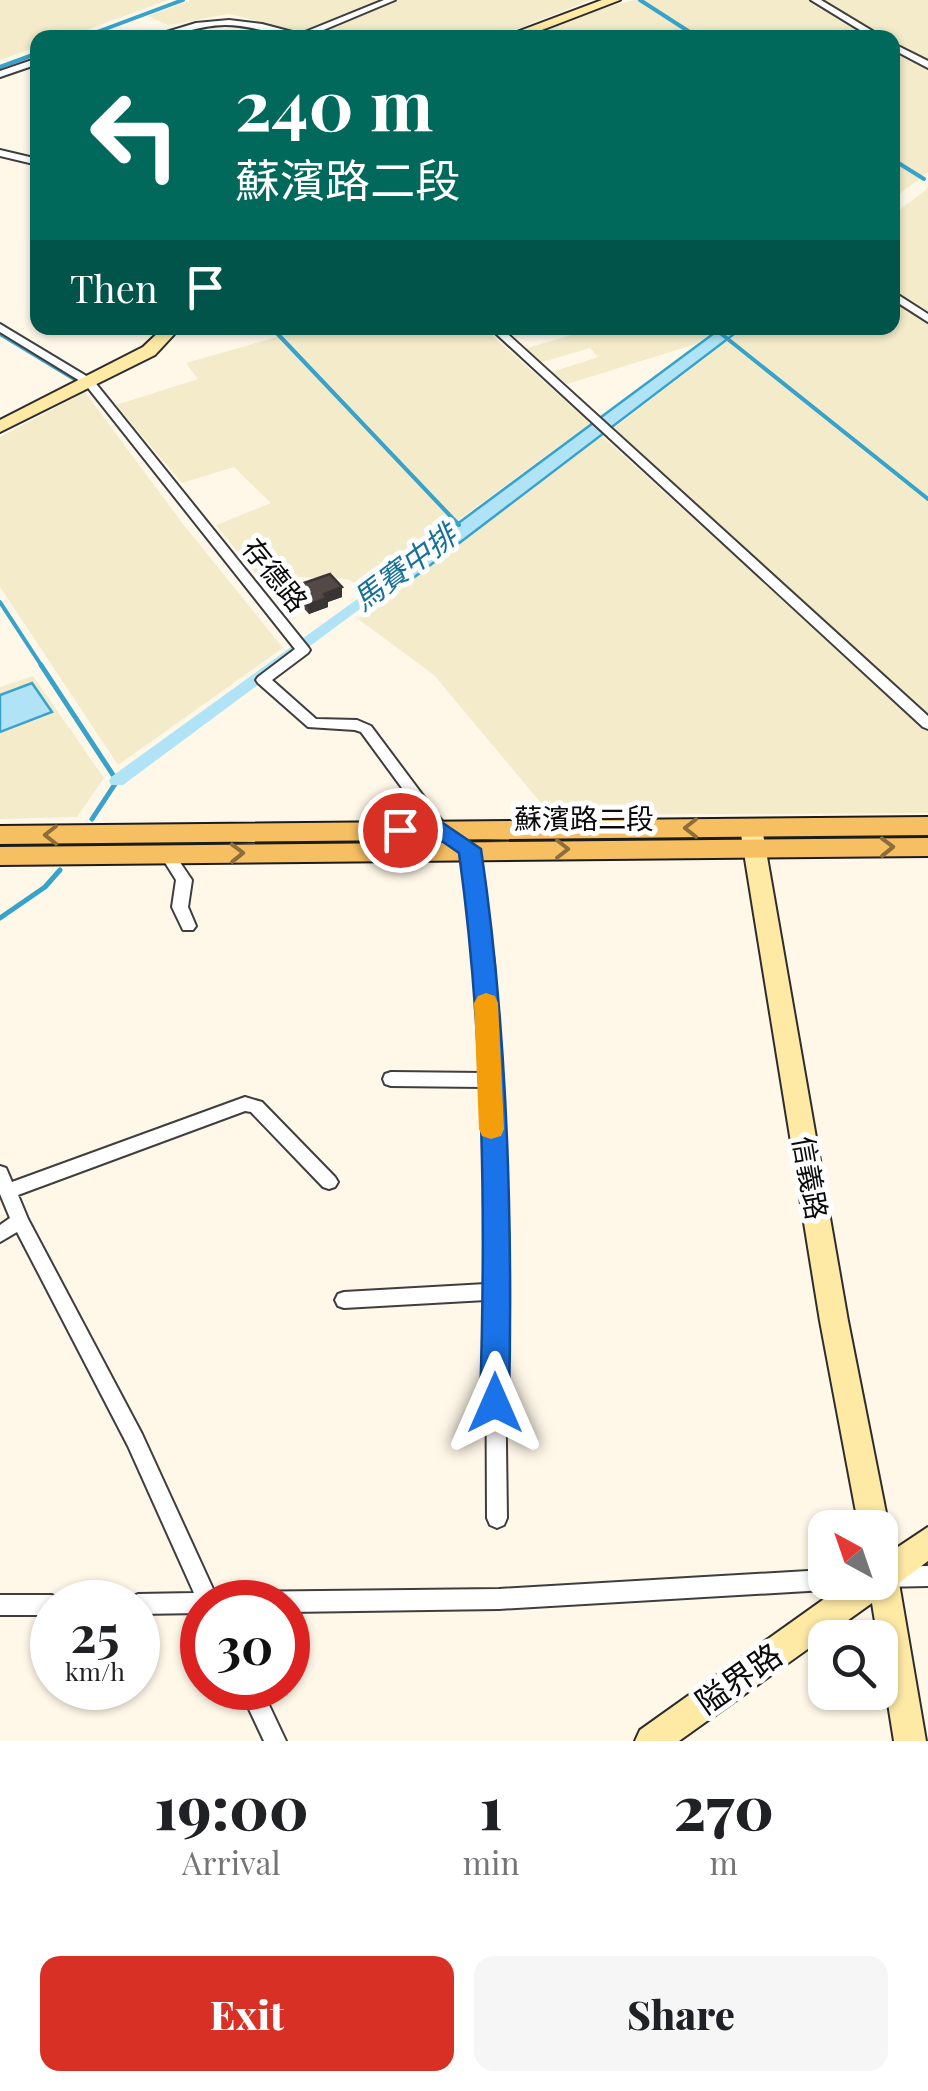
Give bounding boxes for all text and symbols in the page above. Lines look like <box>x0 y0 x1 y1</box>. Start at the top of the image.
text: 240 m <box>235 55 433 149</box>
icon: left <box>70 70 200 200</box>
text: 蘇濱路二段 <box>235 148 460 208</box>
icon: arrive <box>178 260 233 315</box>
text: Then <box>70 262 158 313</box>
water label: 馬賽中排 <box>344 512 467 618</box>
street label: 存德路 <box>235 530 317 618</box>
pin <box>358 788 443 873</box>
street label: 蘇濱路二段 <box>514 799 654 836</box>
icon: arrive <box>373 803 428 858</box>
one-way arrow <box>682 817 698 839</box>
one-way arrow <box>42 824 58 846</box>
one-way arrow <box>880 837 896 858</box>
one-way arrow <box>556 838 571 860</box>
one-way arrow <box>230 842 246 864</box>
street label: 信義路 <box>786 1133 837 1222</box>
position arrow <box>443 1351 547 1455</box>
north arrow <box>808 1510 898 1600</box>
map controls <box>808 1510 898 1710</box>
speed limit sign: 30 <box>180 1580 310 1710</box>
text: 25 <box>70 1599 120 1666</box>
button: search <box>808 1620 898 1710</box>
street label: 隘界路 <box>686 1632 789 1722</box>
text: km/h <box>65 1654 125 1687</box>
text: 19:00 <box>154 1765 309 1845</box>
text: 1 <box>479 1765 503 1845</box>
text: 270 <box>674 1765 774 1845</box>
text: Arrival <box>182 1840 281 1883</box>
text: min <box>463 1840 520 1883</box>
text: m <box>710 1840 738 1883</box>
button: Exit <box>40 1956 454 2071</box>
button: Share <box>474 1956 888 2071</box>

